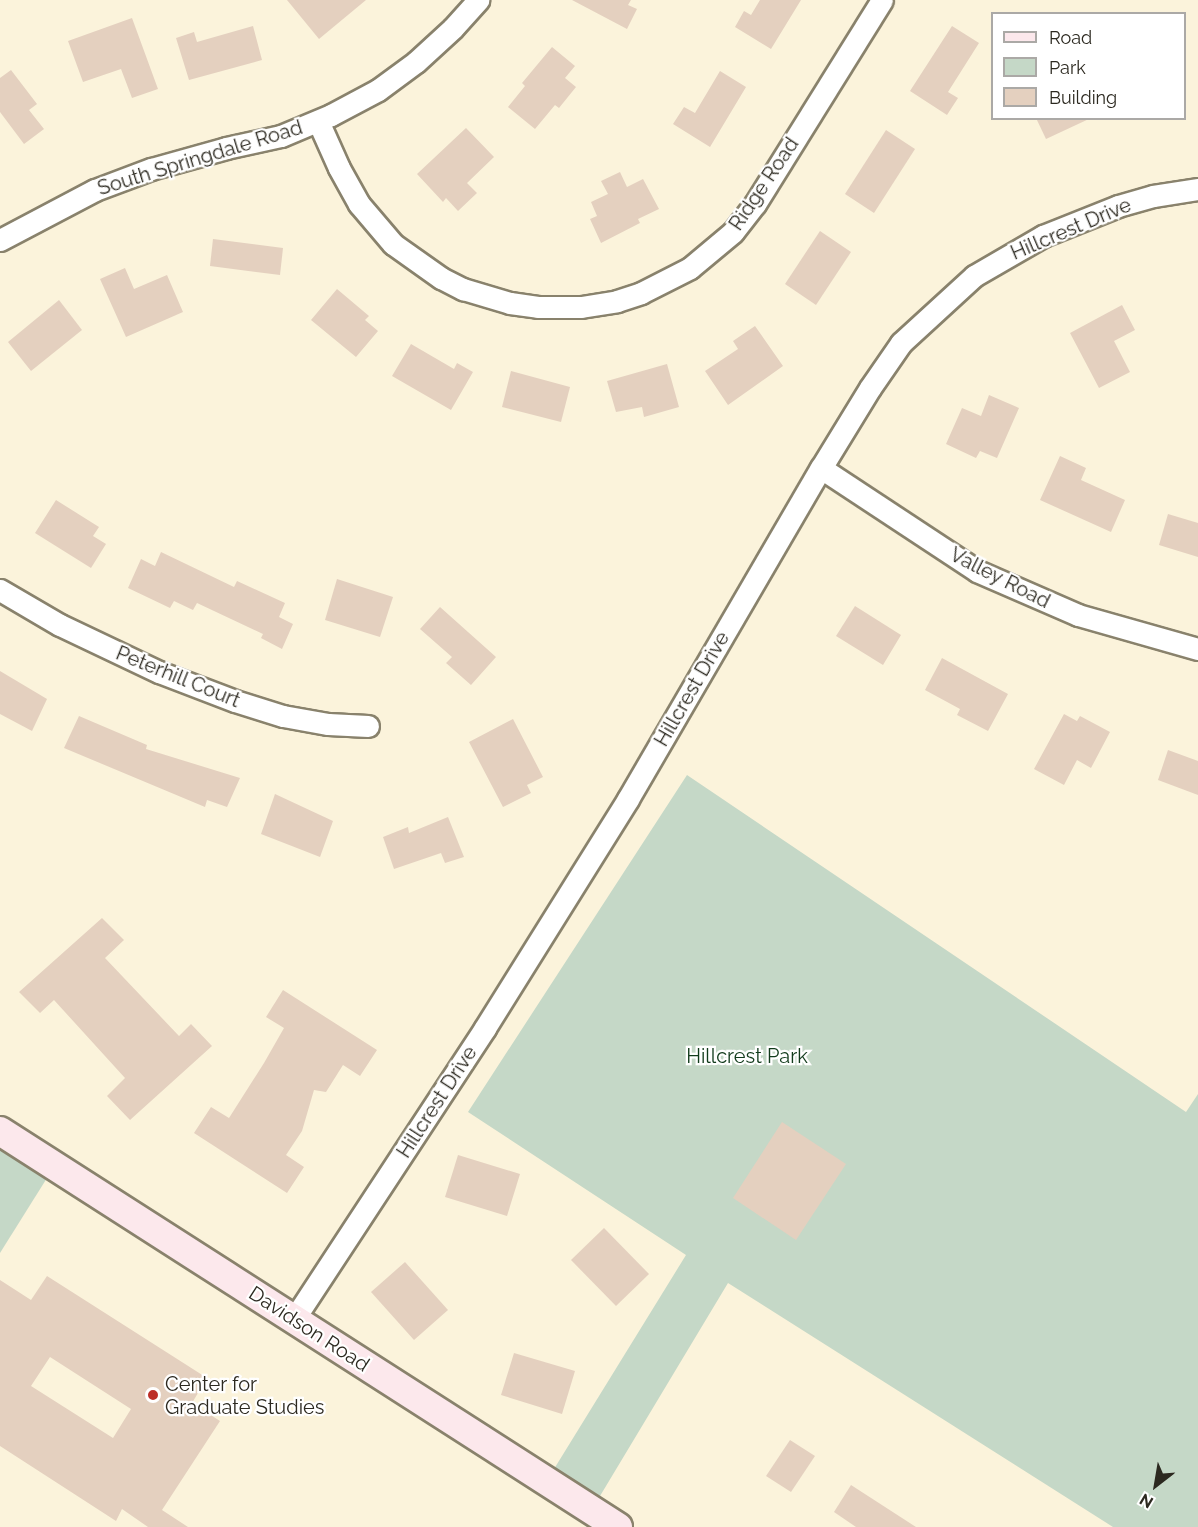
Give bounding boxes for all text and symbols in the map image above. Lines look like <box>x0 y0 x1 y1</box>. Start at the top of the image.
legend <box>991 12 1186 120</box>
text: Road <box>1049 27 1092 48</box>
text: Park <box>1049 57 1086 78</box>
text: Building <box>1049 87 1117 108</box>
street label: South Springdale Road <box>95 115 305 201</box>
street label: Ridge Road <box>724 133 804 235</box>
street label: Hillcrest Drive <box>1007 193 1135 265</box>
street label: Valley Road <box>946 542 1054 614</box>
street label: Hillcrest Drive <box>649 627 735 751</box>
street label: Peterhill Court <box>112 641 244 713</box>
street label: Hillcrest Drive <box>392 1042 482 1162</box>
park label: Hillcrest Park <box>686 1044 808 1068</box>
street label: Davidson Road <box>244 1281 374 1377</box>
place label: Center for Graduate Studies <box>165 1372 324 1419</box>
marker: Center for Graduate Studies <box>146 1388 160 1402</box>
north arrow <box>1126 1455 1186 1515</box>
text: N <box>1136 1490 1157 1512</box>

